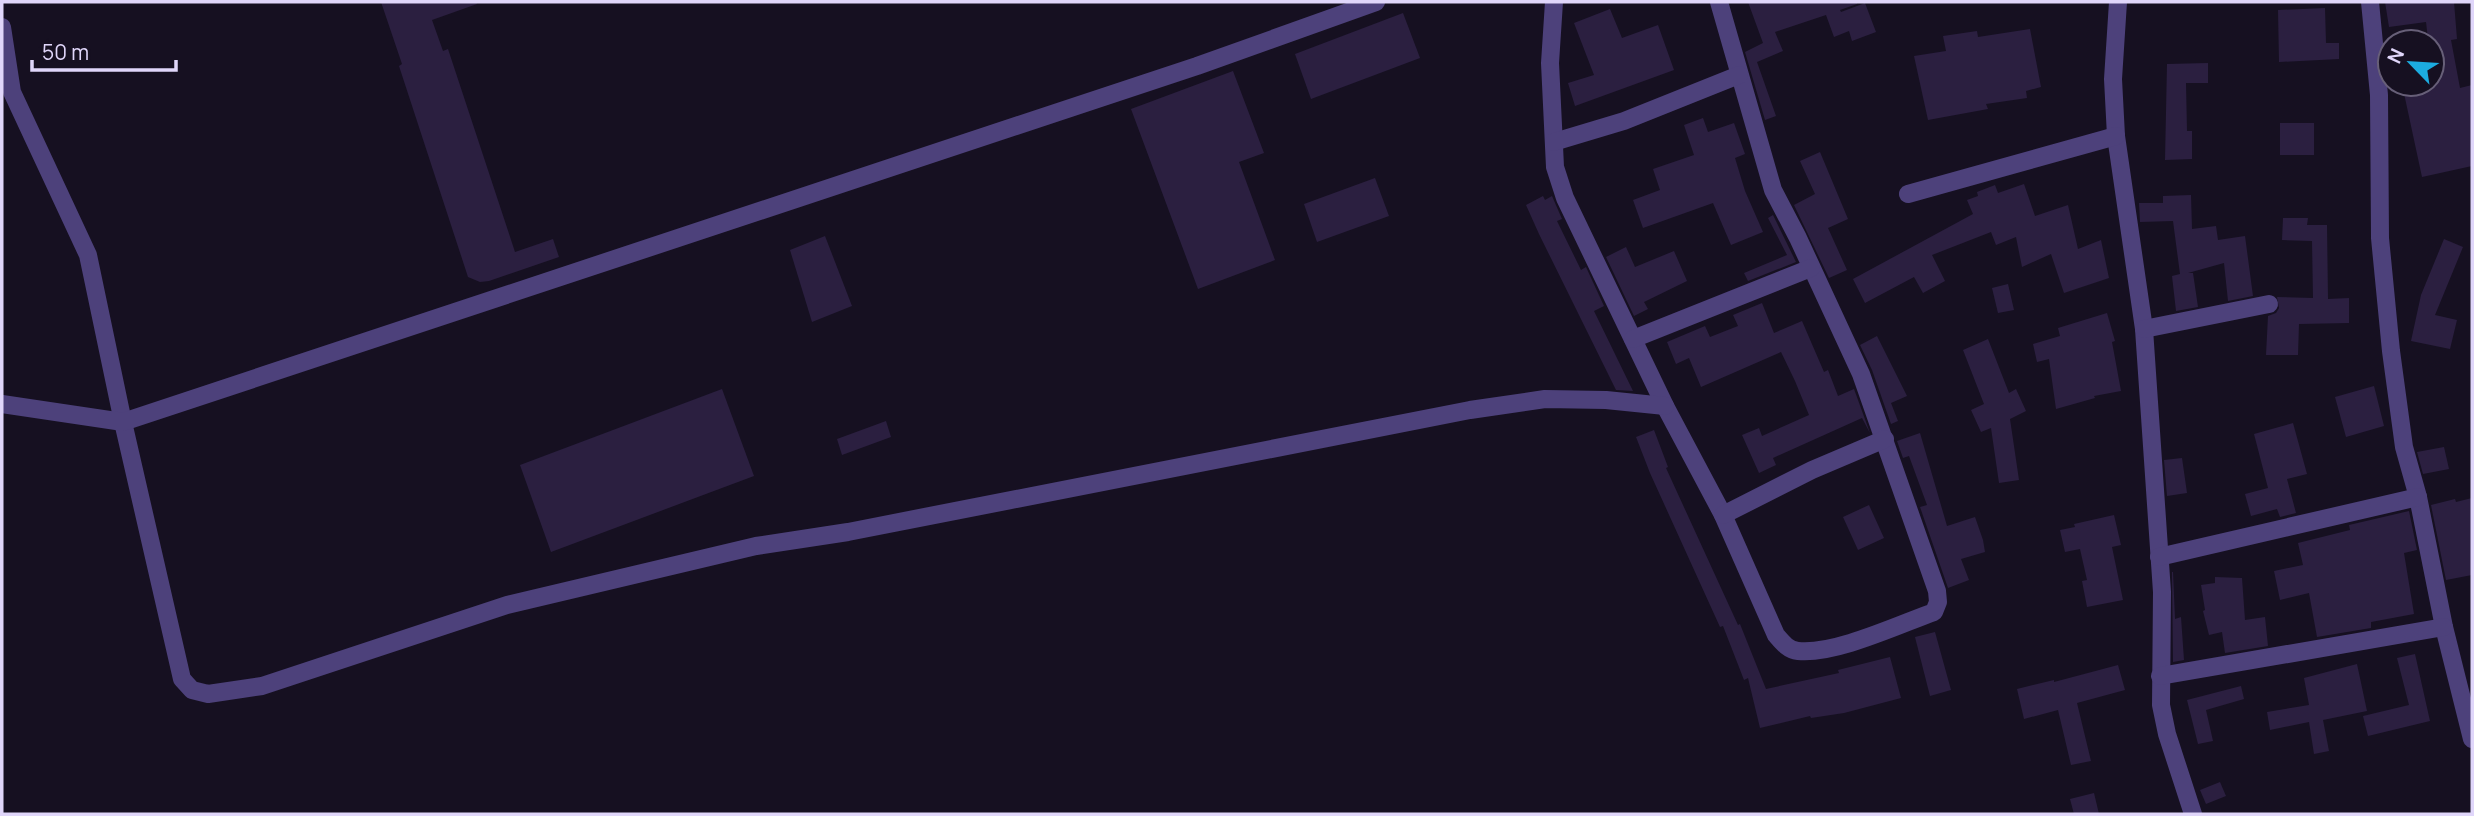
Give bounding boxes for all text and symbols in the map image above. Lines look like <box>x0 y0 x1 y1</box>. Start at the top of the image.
scale bar <box>32 28 175 72</box>
north arrow <box>2376 28 2446 98</box>
text: 50 m <box>42 38 89 66</box>
text: N <box>2381 44 2410 67</box>

